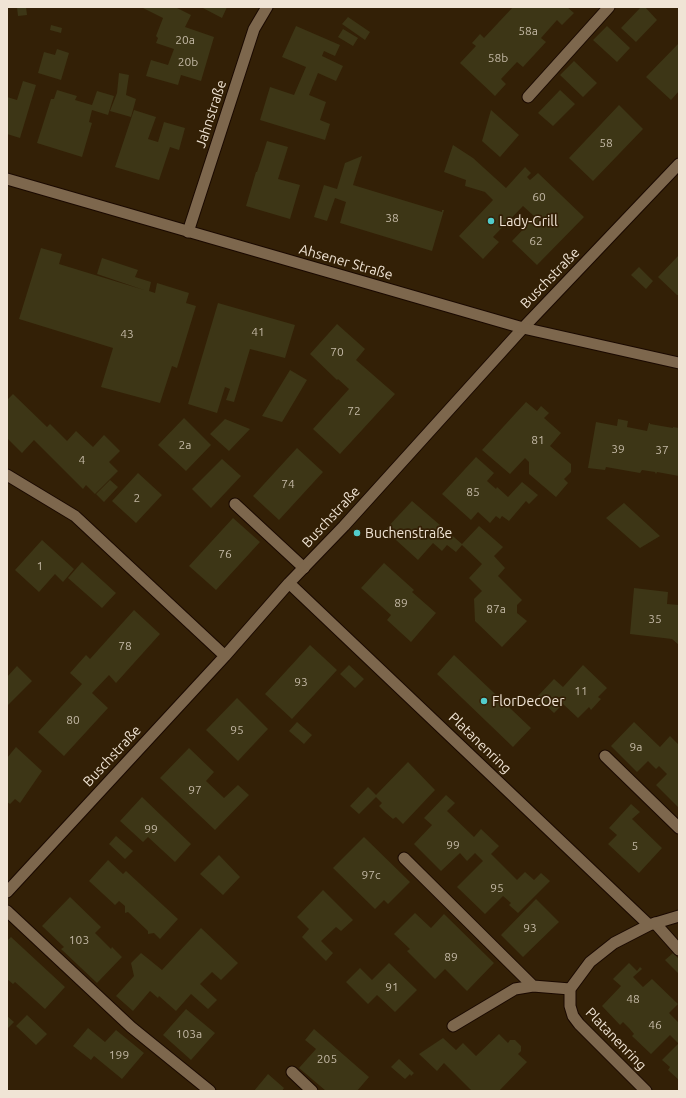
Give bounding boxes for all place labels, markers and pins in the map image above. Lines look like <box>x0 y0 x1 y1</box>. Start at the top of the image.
place label: Lady-Grill <box>499 213 558 229</box>
marker: Lady-Grill <box>486 216 496 226</box>
place label: Buchenstraße <box>365 525 452 541</box>
marker: Buchenstraße <box>352 528 362 538</box>
place label: FlorDecOer <box>492 693 565 709</box>
marker: FlorDecOer <box>479 696 489 706</box>

